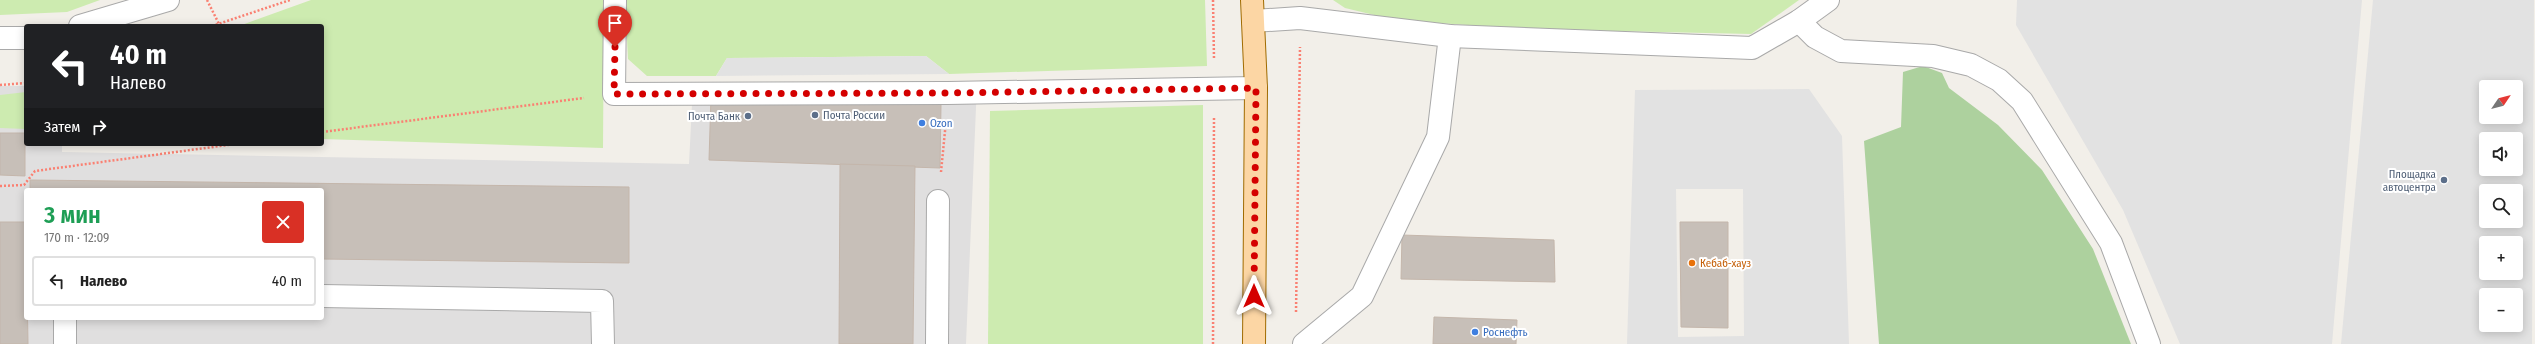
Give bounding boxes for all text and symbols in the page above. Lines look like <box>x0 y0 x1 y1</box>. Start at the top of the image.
pin <box>598 6 632 47</box>
icon: arrive <box>604 12 626 34</box>
text: 40 m <box>110 38 167 71</box>
icon: left <box>44 40 96 92</box>
text: Налево <box>110 72 166 94</box>
north arrow <box>2479 80 2523 124</box>
map controls <box>2479 80 2523 332</box>
place label: Почта России <box>823 109 885 122</box>
place label: Почта Банк <box>688 110 741 123</box>
marker: Почта России <box>810 110 820 120</box>
marker: Почта Банк <box>743 111 753 121</box>
icon: right <box>88 116 110 138</box>
place label: Ozon <box>930 117 953 130</box>
text: Затем <box>44 118 80 136</box>
marker: Ozon <box>917 118 927 128</box>
button: sound <box>2479 132 2523 176</box>
place label: Площадка автоцентра <box>2383 168 2436 194</box>
marker: Площадка автоцентра <box>2439 175 2449 185</box>
button: search <box>2479 184 2523 228</box>
text: 3 мин <box>44 201 101 229</box>
button: close <box>262 201 304 243</box>
text: 170 m · 12:09 <box>44 230 109 245</box>
button: + <box>2479 236 2523 280</box>
place label: Кебаб-хауз <box>1700 257 1751 270</box>
marker: Кебаб-хауз <box>1687 258 1697 268</box>
icon: left <box>46 270 68 292</box>
text: Налево <box>80 272 127 290</box>
text: 40 m <box>272 272 302 290</box>
position arrow <box>1233 275 1275 317</box>
button: − <box>2479 288 2523 332</box>
place label: Роснефть <box>1483 326 1528 339</box>
marker: Роснефть <box>1470 327 1480 337</box>

